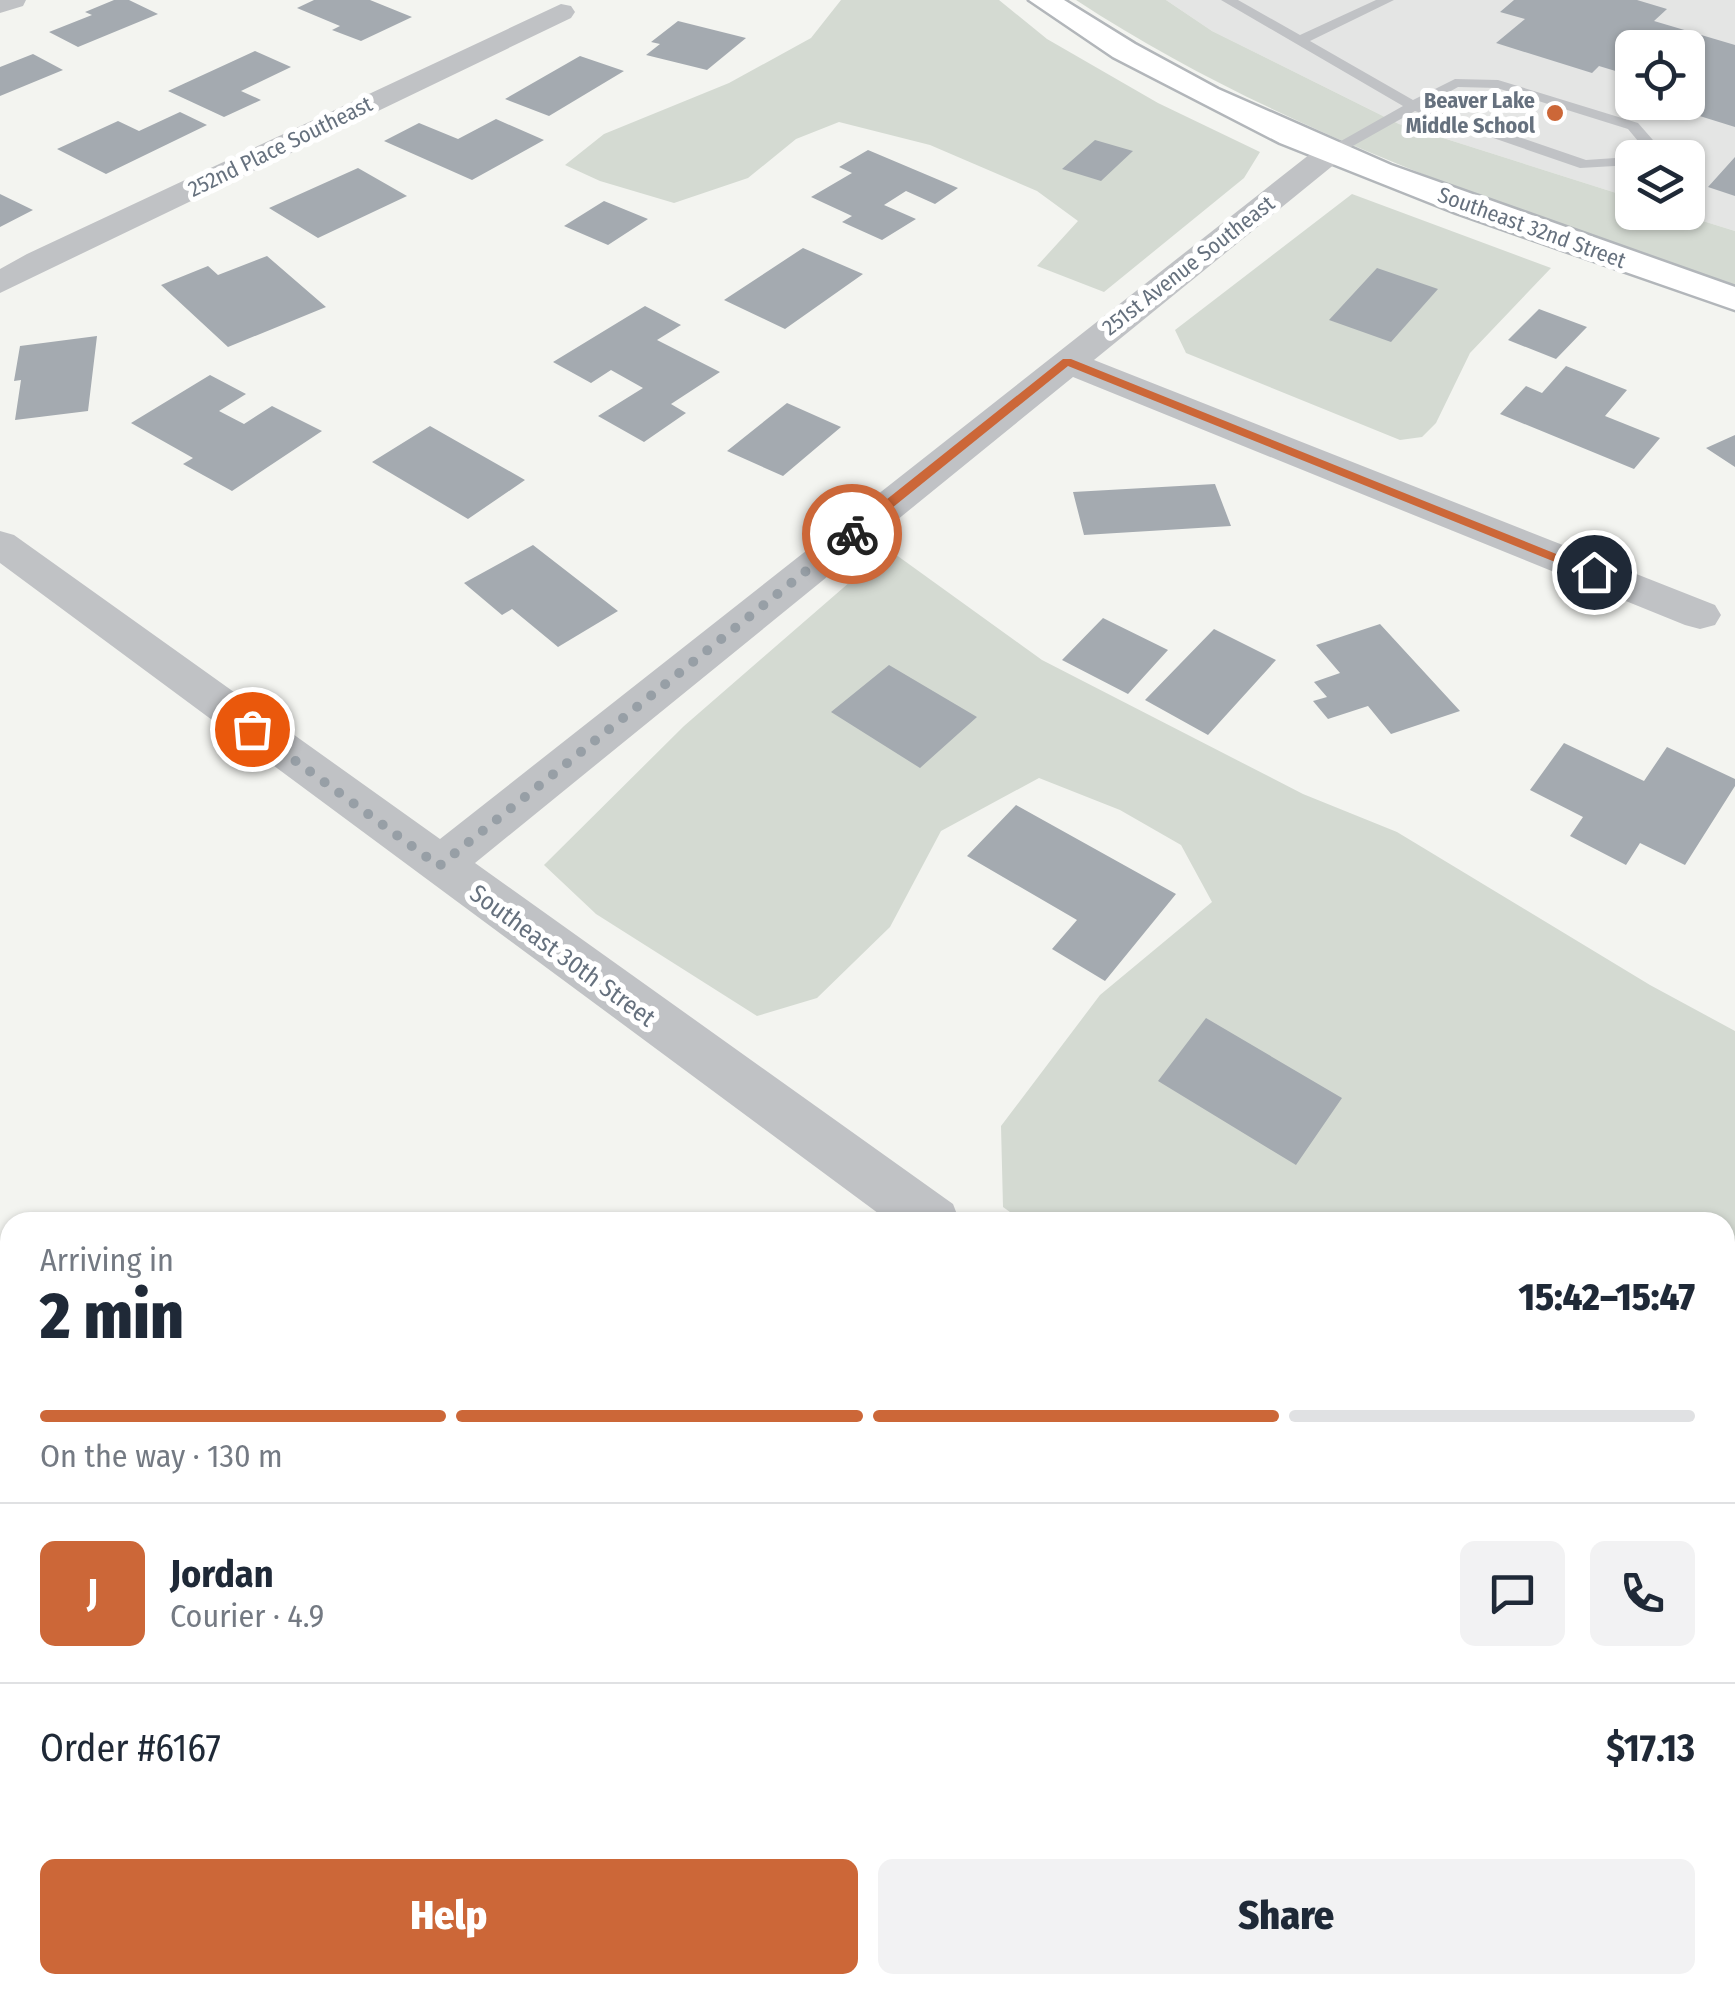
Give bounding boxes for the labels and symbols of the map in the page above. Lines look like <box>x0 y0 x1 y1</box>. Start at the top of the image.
place label: Beaver Lake Middle School <box>1406 87 1536 139</box>
street label: 252nd Place Southeast <box>184 90 377 203</box>
marker: Beaver Lake Middle School <box>1544 102 1566 124</box>
street label: Southeast 32nd Street <box>1434 181 1630 274</box>
street label: 251st Avenue Southeast <box>1097 189 1280 341</box>
courier <box>802 484 902 584</box>
pin <box>1552 530 1637 615</box>
pin <box>210 687 295 772</box>
street label: Southeast 30th Street <box>464 878 662 1034</box>

